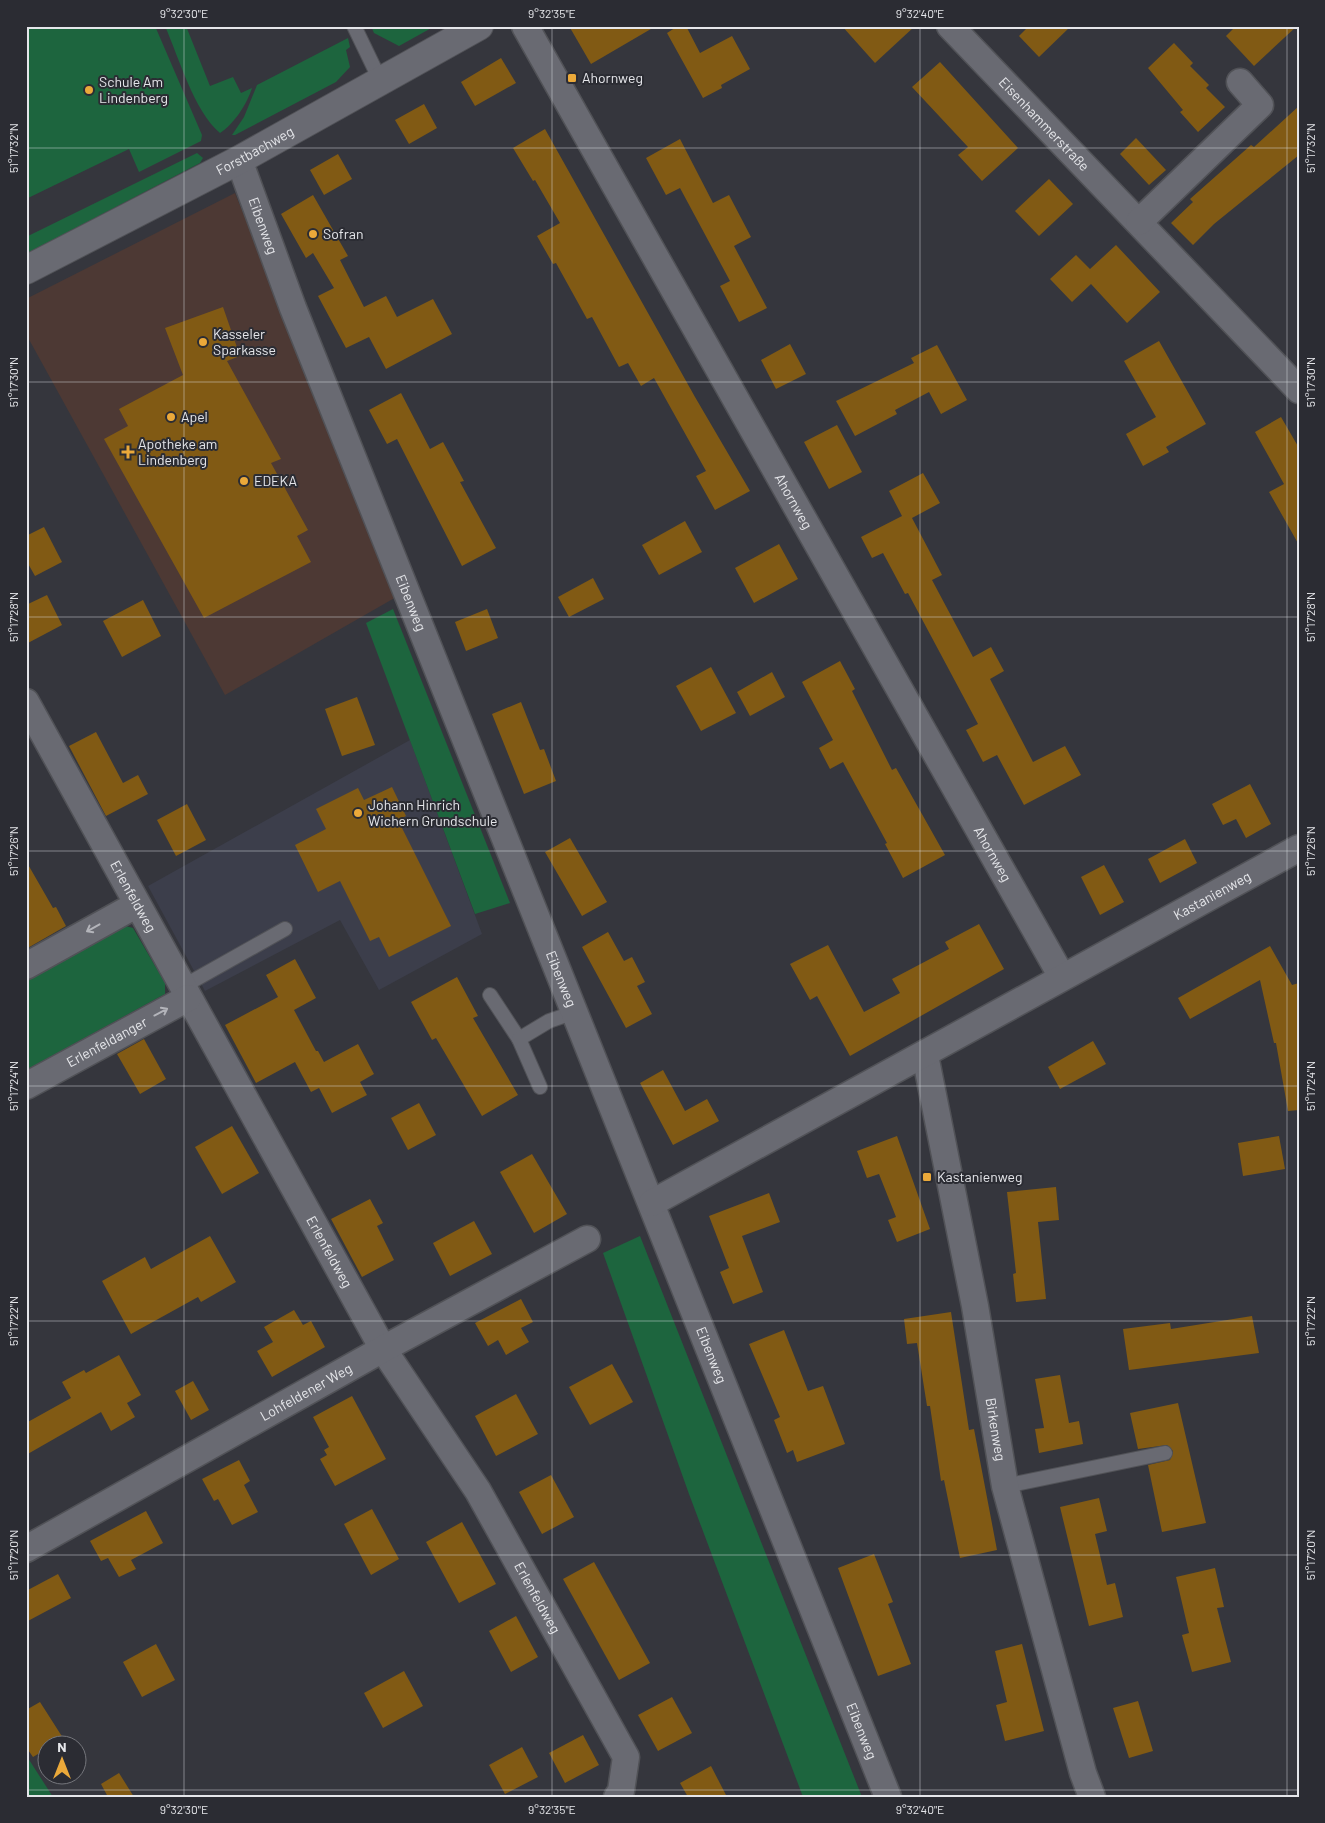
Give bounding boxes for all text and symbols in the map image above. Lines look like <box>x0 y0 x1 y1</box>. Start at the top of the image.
text: 9°32'30"E <box>160 6 208 20</box>
text: 9°32'35"E <box>528 6 576 20</box>
text: 9°32'40"E <box>896 6 944 20</box>
place label: Ahornweg <box>582 69 643 86</box>
marker: Ahornweg <box>566 72 578 84</box>
place label: Schule Am Lindenberg <box>99 73 168 106</box>
street label: Eisenhammerstraße <box>996 73 1093 174</box>
marker: Schule Am Lindenberg <box>83 84 95 96</box>
street label: Forstbachweg <box>213 122 297 179</box>
text: 51°17'32"N <box>6 123 20 173</box>
text: 51°17'32"N <box>1303 123 1317 173</box>
street label: Eibenweg <box>245 195 282 256</box>
place label: Sofran <box>323 225 363 242</box>
marker: Sofran <box>307 228 319 240</box>
place label: Kasseler Sparkasse <box>213 325 276 358</box>
marker: Kasseler Sparkasse <box>197 336 209 348</box>
text: 51°17'30"N <box>6 357 20 407</box>
text: 51°17'30"N <box>1303 357 1317 407</box>
place label: Apel <box>181 408 208 425</box>
marker: Apel <box>165 411 177 423</box>
place label: Apotheke am Lindenberg <box>138 435 217 468</box>
marker: Apotheke am Lindenberg <box>122 446 134 458</box>
street label: Ahornweg <box>772 470 816 532</box>
place label: EDEKA <box>254 472 298 489</box>
marker: EDEKA <box>238 475 250 487</box>
street label: Eibenweg <box>392 572 430 633</box>
text: 51°17'28"N <box>6 592 20 642</box>
text: 51°17'28"N <box>1303 592 1317 642</box>
place label: Johann Hinrich Wichern Grundschule <box>368 796 498 829</box>
marker: Johann Hinrich Wichern Grundschule <box>352 807 364 819</box>
street label: Ahornweg <box>971 823 1015 885</box>
text: 51°17'26"N <box>6 826 20 876</box>
text: 51°17'26"N <box>1303 826 1317 876</box>
street label: Erlenfeldweg <box>107 857 160 935</box>
street label: Kastanienweg <box>1170 867 1254 923</box>
one-way arrow <box>87 924 101 934</box>
street label: Eibenweg <box>543 948 580 1009</box>
one-way arrow <box>154 1007 168 1017</box>
street label: Erlenfeldanger <box>63 1013 150 1070</box>
text: 51°17'24"N <box>6 1061 20 1111</box>
text: 51°17'24"N <box>1303 1061 1317 1111</box>
place label: Kastanienweg <box>937 1168 1022 1185</box>
marker: Kastanienweg <box>921 1171 933 1183</box>
street label: Erlenfeldweg <box>303 1213 356 1290</box>
text: 51°17'22"N <box>6 1296 20 1346</box>
text: 51°17'22"N <box>1303 1296 1317 1346</box>
street label: Eibenweg <box>693 1324 731 1385</box>
street label: Lohfeldener Weg <box>257 1359 355 1424</box>
street label: Birkenweg <box>982 1396 1010 1462</box>
text: 51°17'20"N <box>6 1530 20 1580</box>
text: 51°17'20"N <box>1303 1530 1317 1580</box>
street label: Erlenfeldweg <box>511 1559 565 1636</box>
street label: Eibenweg <box>843 1700 881 1762</box>
north arrow <box>38 1736 88 1786</box>
text: N <box>57 1738 67 1755</box>
text: 9°32'30"E <box>160 1802 208 1816</box>
text: 9°32'35"E <box>528 1802 576 1816</box>
text: 9°32'40"E <box>896 1802 944 1816</box>

